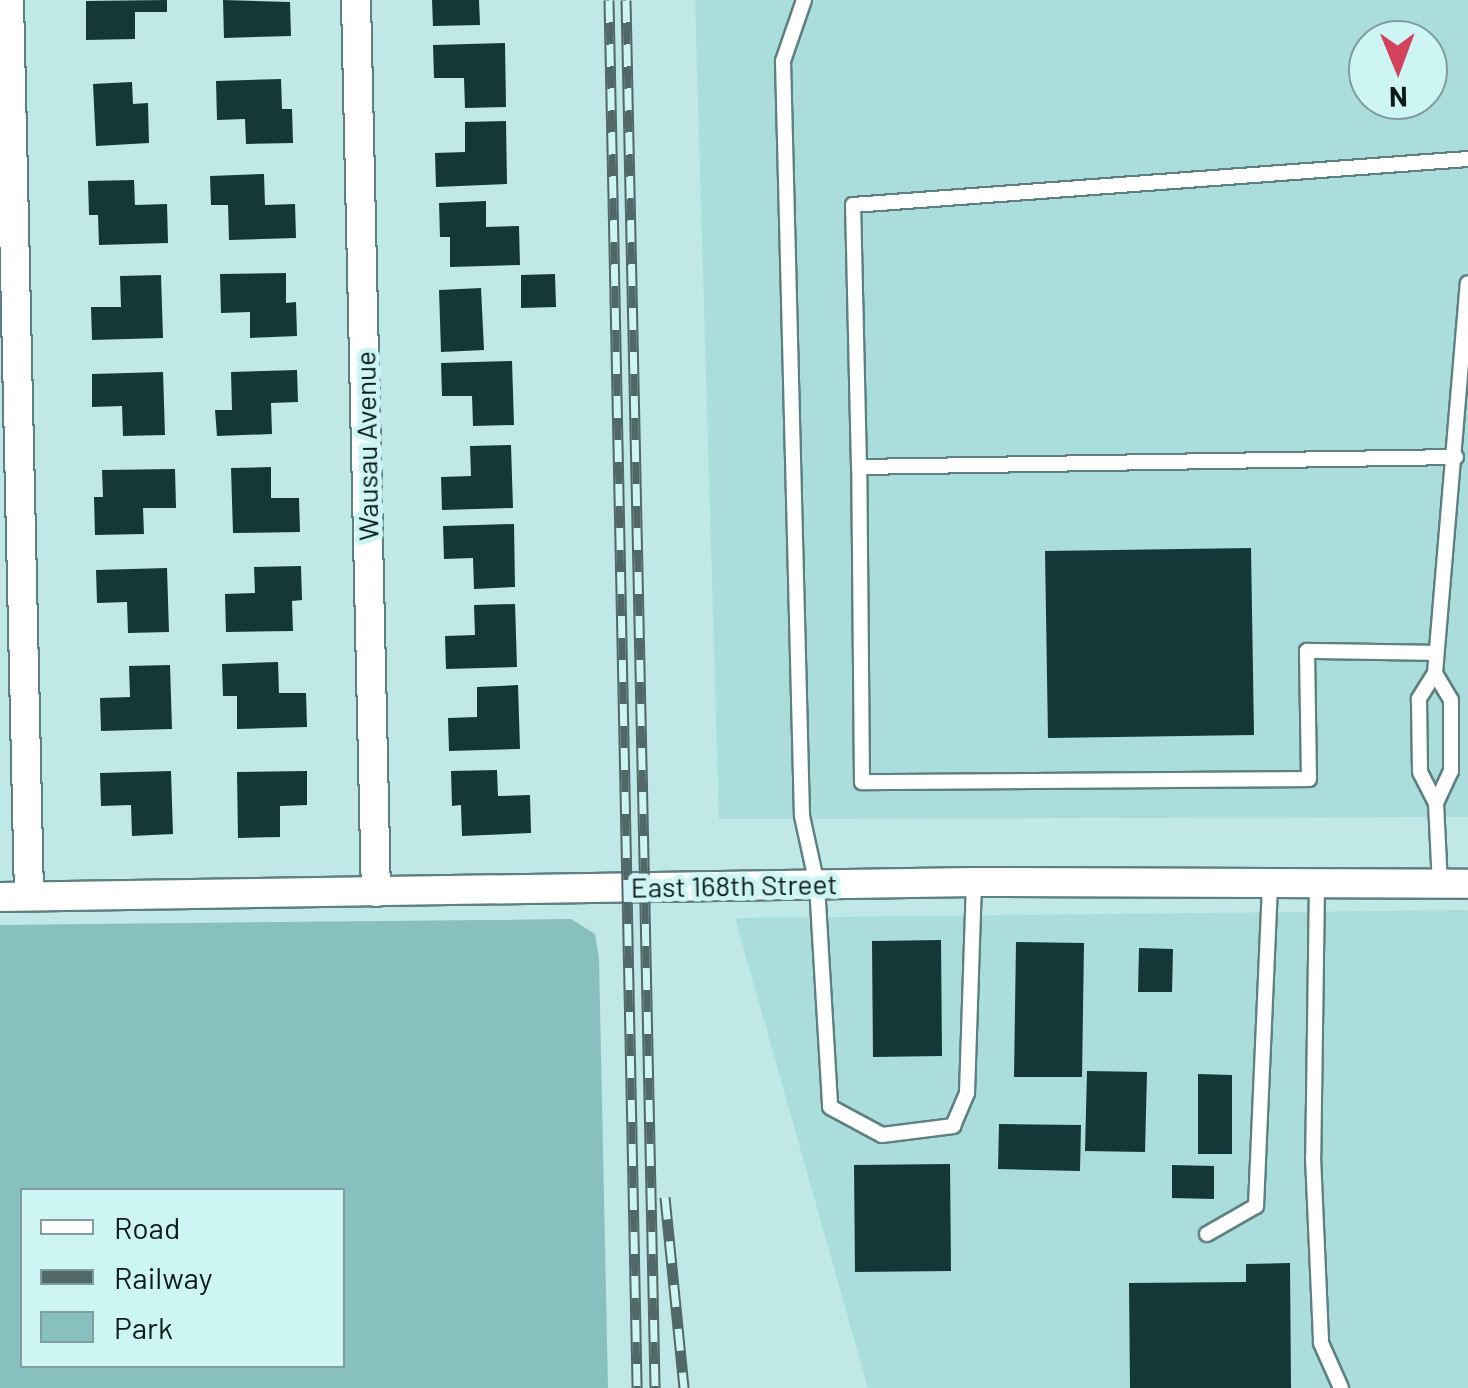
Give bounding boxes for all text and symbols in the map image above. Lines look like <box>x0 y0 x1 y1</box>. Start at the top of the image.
north arrow <box>1348 20 1448 120</box>
text: N <box>1389 81 1408 115</box>
street label: Wausau Avenue <box>348 351 384 541</box>
street label: East 168th Street <box>630 866 838 904</box>
legend <box>20 1188 345 1368</box>
text: Road <box>114 1209 180 1245</box>
text: Railway <box>114 1259 213 1295</box>
text: Park <box>114 1309 173 1345</box>

